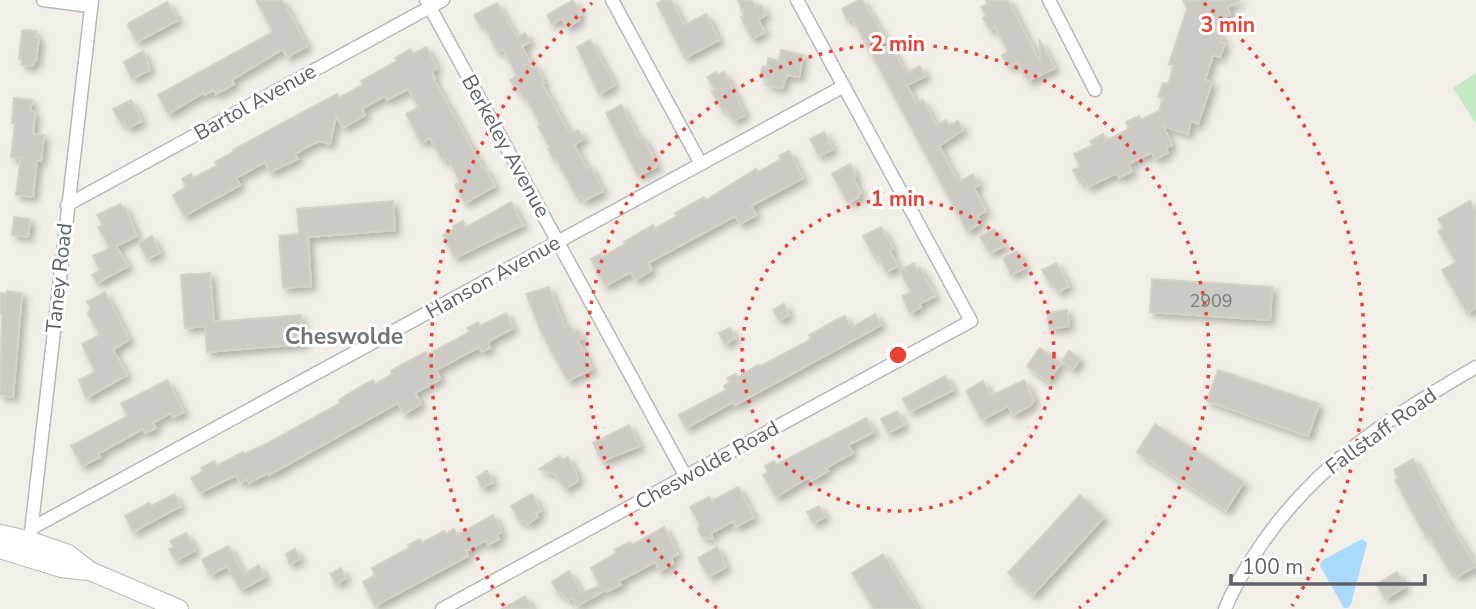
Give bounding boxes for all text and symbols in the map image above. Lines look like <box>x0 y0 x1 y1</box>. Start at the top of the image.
text: 3 min <box>1201 11 1255 39</box>
text: 2 min <box>871 30 925 58</box>
street label: Bartol Avenue <box>189 57 321 147</box>
street label: Berkeley Avenue <box>455 70 557 222</box>
text: 1 min <box>871 185 925 213</box>
street label: Taney Road <box>39 222 79 334</box>
street label: Hanson Avenue <box>421 228 565 326</box>
house number: 2909 <box>1189 289 1233 313</box>
district label: Cheswolde <box>285 321 403 352</box>
centre of rings <box>886 343 910 367</box>
street label: Fallstaff Road <box>1320 381 1442 481</box>
street label: Cheswolde Road <box>630 414 784 516</box>
scale bar <box>1231 542 1425 586</box>
text: 100 m <box>1242 553 1303 581</box>

